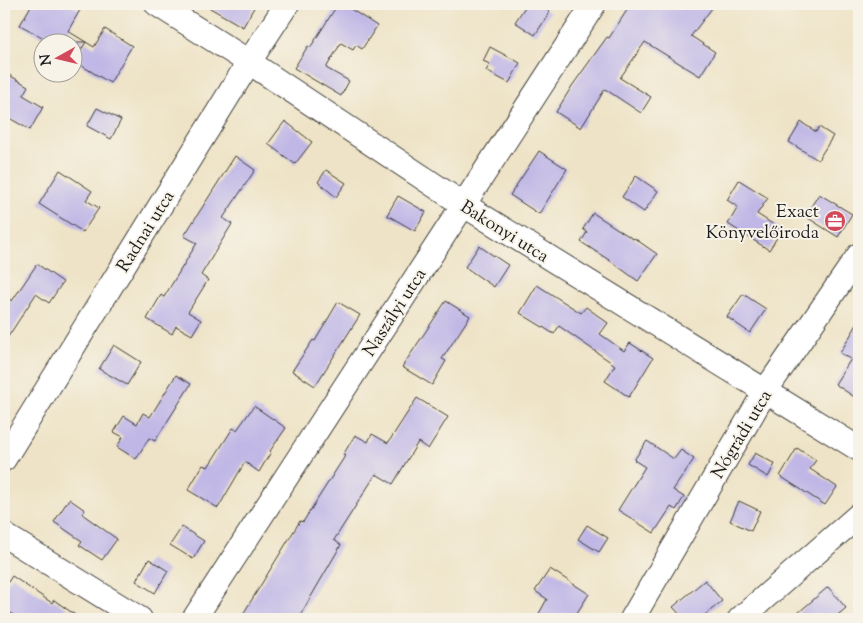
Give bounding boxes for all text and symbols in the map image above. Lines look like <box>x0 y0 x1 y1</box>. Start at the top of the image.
north arrow <box>32 32 82 82</box>
text: N <box>36 53 58 66</box>
street label: Radnai utca <box>111 186 182 278</box>
street label: Bakonyi utca <box>455 195 553 270</box>
place label: Exact Könyvelőiroda <box>706 200 819 247</box>
office icon: Exact Könyvelőiroda <box>823 209 847 233</box>
street label: Naszályi utca <box>357 264 434 362</box>
street label: Nógrádi utca <box>706 386 780 484</box>

